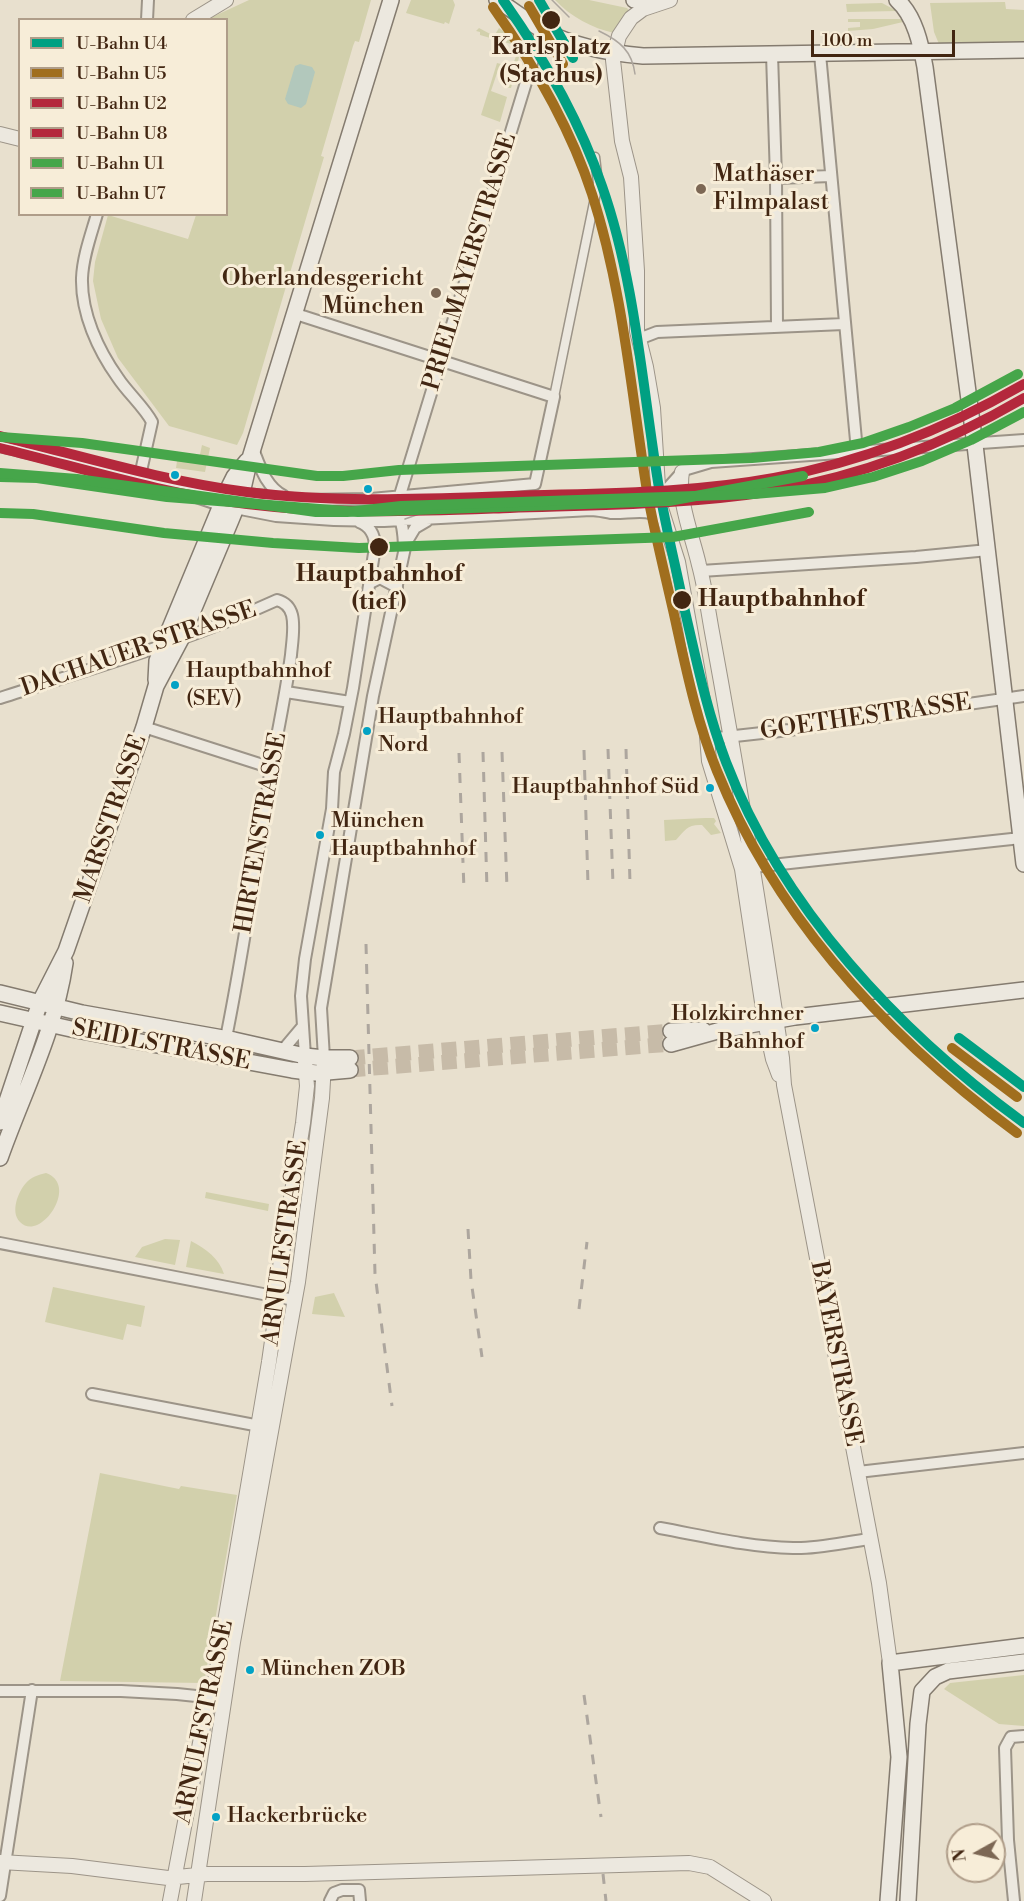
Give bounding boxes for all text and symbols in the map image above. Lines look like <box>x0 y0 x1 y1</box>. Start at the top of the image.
marker: Karlsplatz (Stachus) <box>540 9 562 31</box>
legend <box>18 18 228 216</box>
scale bar <box>814 18 958 56</box>
text: 100 m <box>822 29 873 52</box>
text: U-Bahn U4 <box>76 32 167 55</box>
place label: Karlsplatz (Stachus) <box>492 34 610 90</box>
text: U-Bahn U5 <box>76 62 167 85</box>
text: U-Bahn U2 <box>76 92 167 115</box>
text: U-Bahn U8 <box>76 122 168 145</box>
street label: PRIELMAYERSTRASSE <box>418 130 524 394</box>
text: U-Bahn U1 <box>76 152 164 175</box>
place label: Mathäser Filmpalast <box>713 161 829 217</box>
text: U-Bahn U7 <box>76 182 166 205</box>
marker: Mathäser Filmpalast <box>694 182 708 196</box>
place label: Oberlandesgericht München <box>222 265 424 321</box>
marker: Oberlandesgericht München <box>429 286 443 300</box>
unlabelled marker <box>169 469 181 481</box>
unlabelled marker <box>362 483 374 495</box>
marker: Hauptbahnhof (tief) <box>368 536 390 558</box>
place label: Hauptbahnhof (tief) <box>296 561 462 617</box>
place label: Hauptbahnhof <box>698 586 864 614</box>
marker: Hauptbahnhof <box>671 589 693 611</box>
street label: DACHAUER STRASSE <box>17 596 261 704</box>
place label: Hauptbahnhof (SEV) <box>186 659 331 710</box>
marker: Hauptbahnhof (SEV) <box>169 679 181 691</box>
street label: GOETHESTRASSE <box>758 689 974 747</box>
place label: Hauptbahnhof Nord <box>378 705 523 756</box>
marker: Hauptbahnhof Nord <box>361 725 373 737</box>
street label: HIRTENSTRASSE <box>230 730 294 936</box>
street label: MARSSTRASSE <box>70 731 154 907</box>
place label: Hauptbahnhof Süd <box>512 775 699 801</box>
marker: Hauptbahnhof Süd <box>704 782 716 794</box>
place label: München Hauptbahnhof <box>331 809 476 860</box>
marker: München Hauptbahnhof <box>314 829 326 841</box>
place label: Holzkirchner Bahnhof <box>671 1002 804 1054</box>
street label: SEIDLSTRASSE <box>69 1015 253 1077</box>
marker: Holzkirchner Bahnhof <box>809 1022 821 1034</box>
street label: ARNULFSTRASSE <box>257 1138 315 1348</box>
street label: BAYERSTRASSE <box>803 1259 867 1449</box>
street label: ARNULFSTRASSE <box>169 1617 241 1827</box>
place label: München ZOB <box>261 1657 406 1683</box>
marker: München ZOB <box>244 1664 256 1676</box>
place label: Hackerbrücke <box>227 1804 367 1830</box>
marker: Hackerbrücke <box>210 1811 222 1823</box>
north arrow <box>946 1823 1006 1883</box>
text: N <box>949 1848 971 1863</box>

